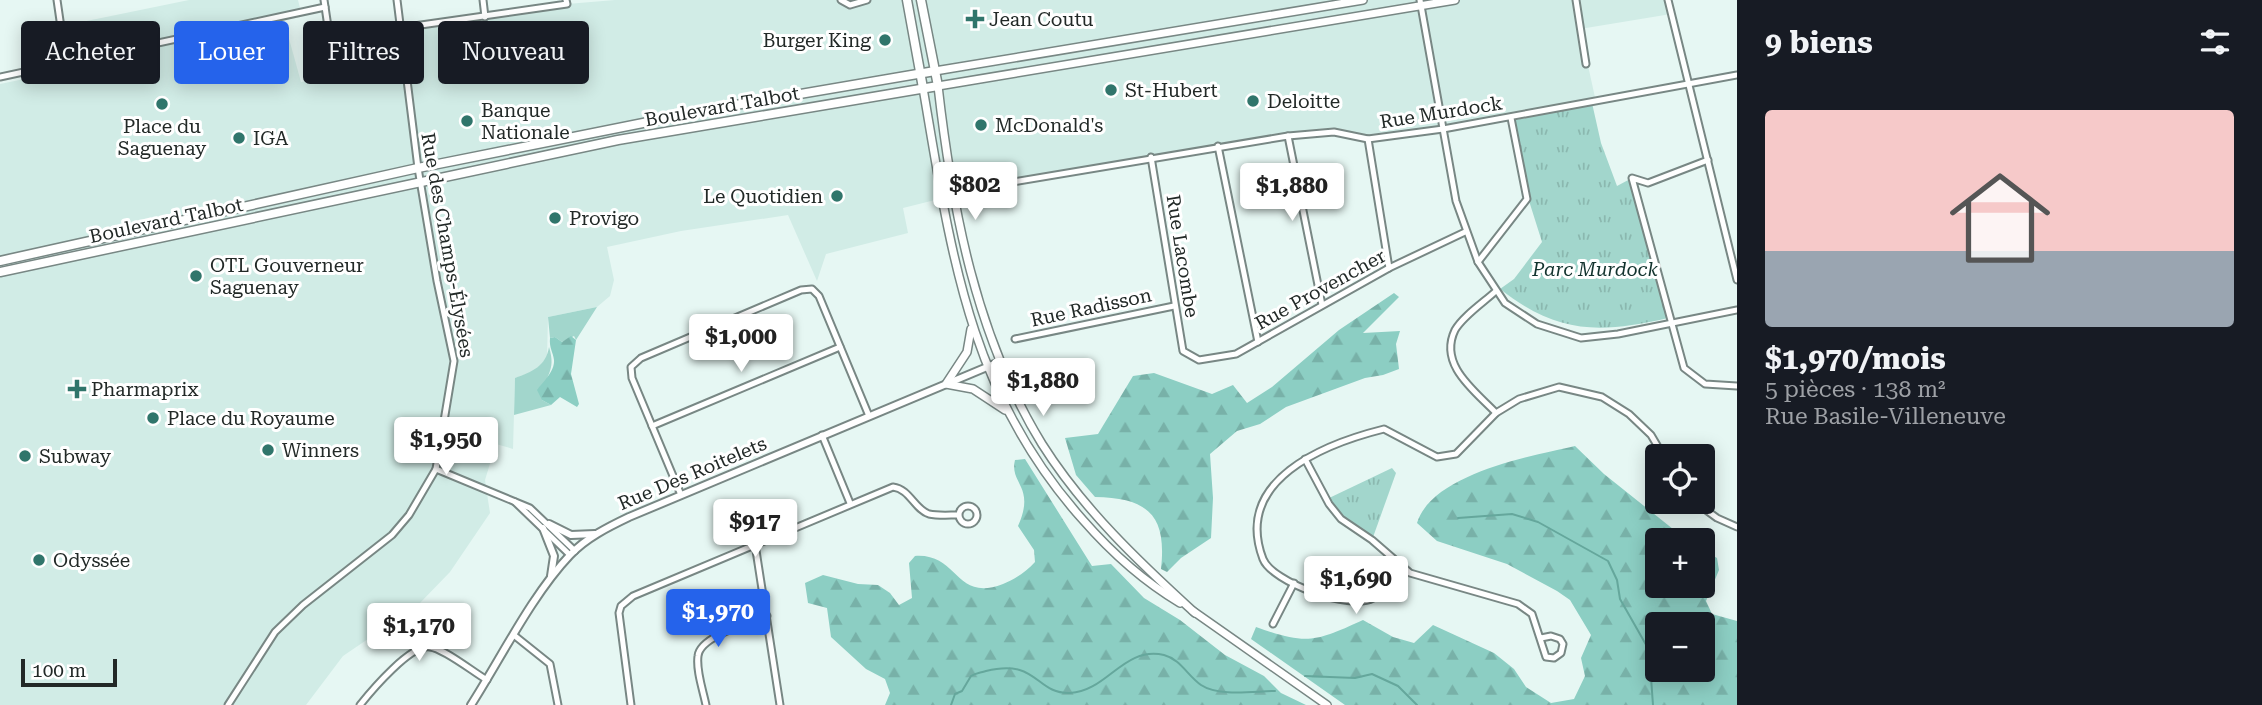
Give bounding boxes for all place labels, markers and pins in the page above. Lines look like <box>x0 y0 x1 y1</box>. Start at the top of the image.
place label: Jean Coutu <box>989 8 1093 31</box>
marker: Jean Coutu <box>967 11 983 27</box>
place label: Burger King <box>763 29 871 52</box>
marker: Burger King <box>877 32 893 48</box>
place label: St-Hubert <box>1125 79 1218 102</box>
marker: St-Hubert <box>1103 82 1119 98</box>
place label: Deloitte <box>1267 90 1340 113</box>
marker: Deloitte <box>1245 93 1261 109</box>
marker: Place du Saguenay <box>154 96 170 112</box>
place label: Banque Nationale <box>481 99 570 144</box>
marker: Banque Nationale <box>459 113 475 129</box>
place label: McDonald's <box>995 114 1103 137</box>
place label: Place du Saguenay <box>118 115 207 160</box>
marker: McDonald's <box>973 117 989 133</box>
place label: IGA <box>253 127 289 150</box>
marker: IGA <box>231 130 247 146</box>
pin: $802 <box>934 162 1016 222</box>
pin: $1,880 <box>1235 164 1349 223</box>
place label: Le Quotidien <box>703 185 823 208</box>
marker: Le Quotidien <box>829 188 845 204</box>
place label: Provigo <box>569 207 639 230</box>
marker: Provigo <box>547 210 563 226</box>
place label: OTL Gouverneur Saguenay <box>210 254 364 299</box>
marker: OTL Gouverneur Saguenay <box>188 268 204 284</box>
pin: $1,000 <box>684 314 798 374</box>
pin: $1,880 <box>986 358 1100 418</box>
place label: Pharmaprix <box>91 378 198 401</box>
marker: Pharmaprix <box>69 381 85 397</box>
place label: Place du Royaume <box>167 407 335 430</box>
marker: Place du Royaume <box>145 410 161 426</box>
pin: $1,950 <box>389 418 503 477</box>
place label: Winners <box>282 439 359 462</box>
marker: Winners <box>260 442 276 458</box>
place label: Subway <box>39 445 112 468</box>
marker: Subway <box>17 448 33 464</box>
pin: $917 <box>714 500 796 559</box>
place label: Odyssée <box>53 549 130 572</box>
marker: Odyssée <box>31 552 47 568</box>
pin: $1,690 <box>1299 556 1413 616</box>
pin: $1,970 <box>661 590 775 649</box>
pin: $1,170 <box>362 604 476 663</box>

